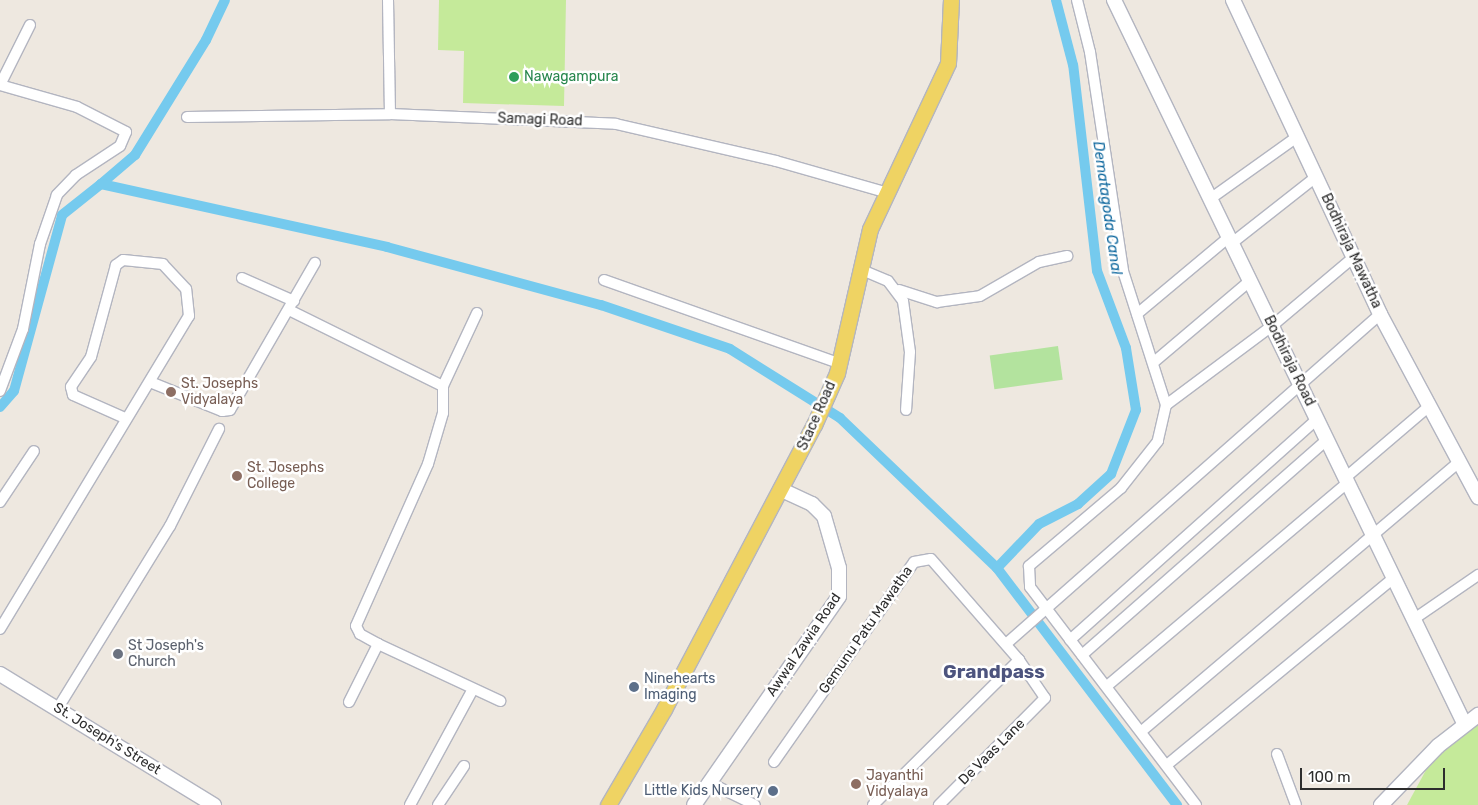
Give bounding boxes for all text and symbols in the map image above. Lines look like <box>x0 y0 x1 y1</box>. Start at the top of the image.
place label: Nawagampura <box>524 69 618 85</box>
marker: Nawagampura <box>508 71 520 83</box>
street label: Samagi Road <box>497 110 583 130</box>
water label: Dematagoda Canal <box>1089 140 1125 276</box>
street label: Bodhiraja Mawatha <box>1317 191 1385 311</box>
street label: Bodhiraja Road <box>1260 313 1318 409</box>
place label: St. Josephs Vidyalaya <box>181 376 258 408</box>
street label: Stace Road <box>794 379 840 453</box>
marker: St. Josephs Vidyalaya <box>165 386 177 398</box>
place label: St. Josephs College <box>247 460 324 492</box>
marker: St. Josephs College <box>231 470 243 482</box>
street label: Gemunu Patu Mawatha <box>816 563 916 697</box>
street label: Awwal Zawia Road <box>763 590 845 700</box>
place label: St Joseph's Church <box>128 638 204 670</box>
marker: St Joseph's Church <box>112 648 124 660</box>
district label: Grandpass <box>943 661 1045 683</box>
place label: Ninehearts Imaging <box>644 671 715 704</box>
marker: Ninehearts Imaging <box>628 681 640 693</box>
street label: St. Joseph's Street <box>50 699 164 779</box>
street label: De Vaas Lane <box>955 715 1029 789</box>
scale bar <box>1303 758 1448 790</box>
place label: Jayanthi Vidyalaya <box>866 768 928 800</box>
text: 100 m <box>1308 768 1350 786</box>
marker: Jayanthi Vidyalaya <box>850 778 862 790</box>
place label: Little Kids Nursery <box>644 783 763 799</box>
marker: Little Kids Nursery <box>767 785 779 797</box>

